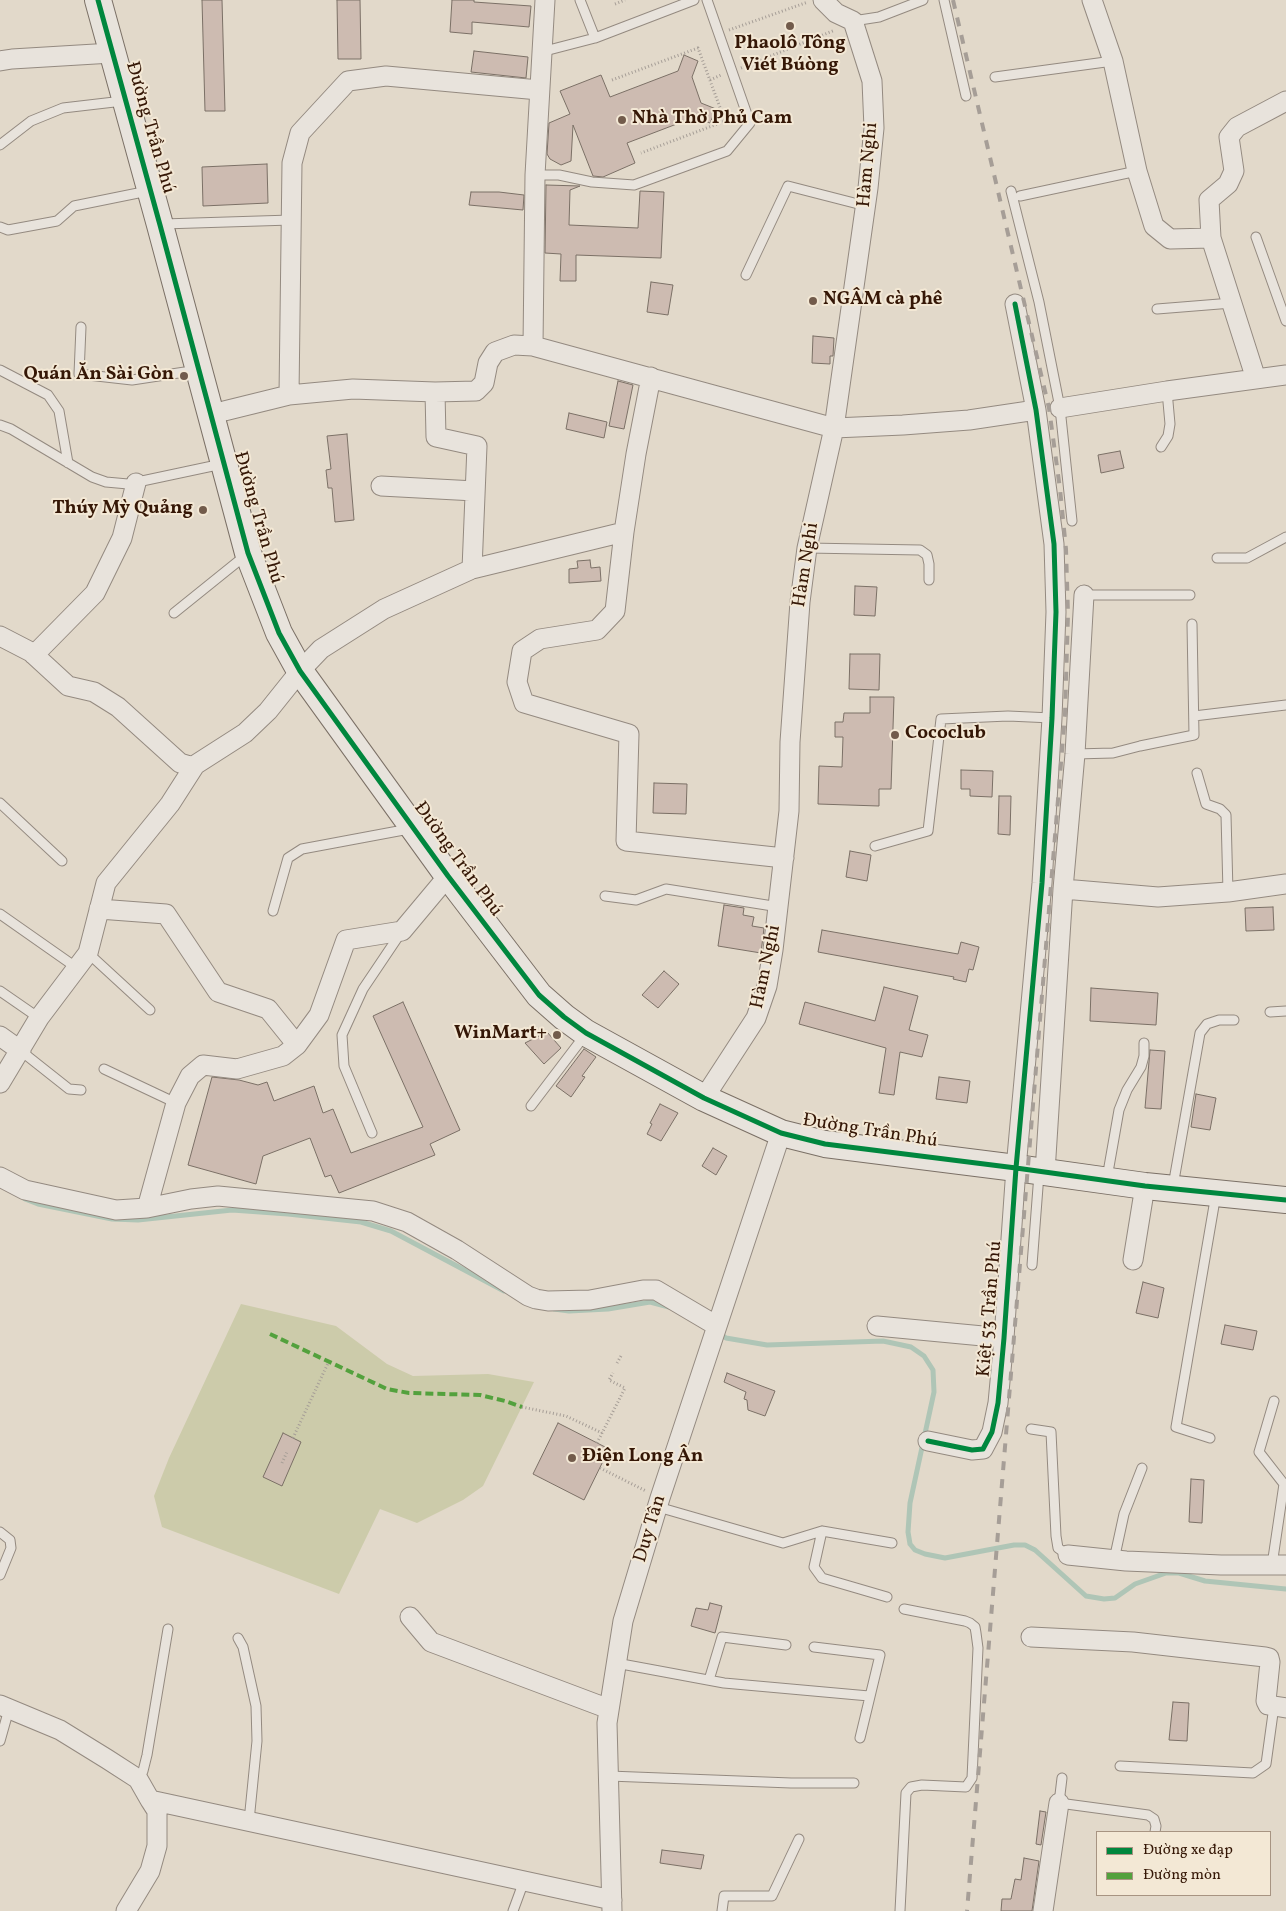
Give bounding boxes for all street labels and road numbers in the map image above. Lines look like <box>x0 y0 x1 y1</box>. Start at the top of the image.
street label: Đường Trần Phú <box>119 59 179 197</box>
street label: Hàm Nghi <box>854 122 884 208</box>
street label: Đường Trần Phú <box>227 449 287 587</box>
street label: Hàm Nghi <box>789 521 825 609</box>
street label: Đường Trần Phú <box>408 798 506 922</box>
street label: Hàm Nghi <box>747 923 787 1011</box>
street label: Đường Trần Phú <box>801 1110 939 1154</box>
street label: Kiệt 53 Trần Phú <box>974 1240 1008 1378</box>
street label: Duy Tân <box>630 1492 672 1566</box>

